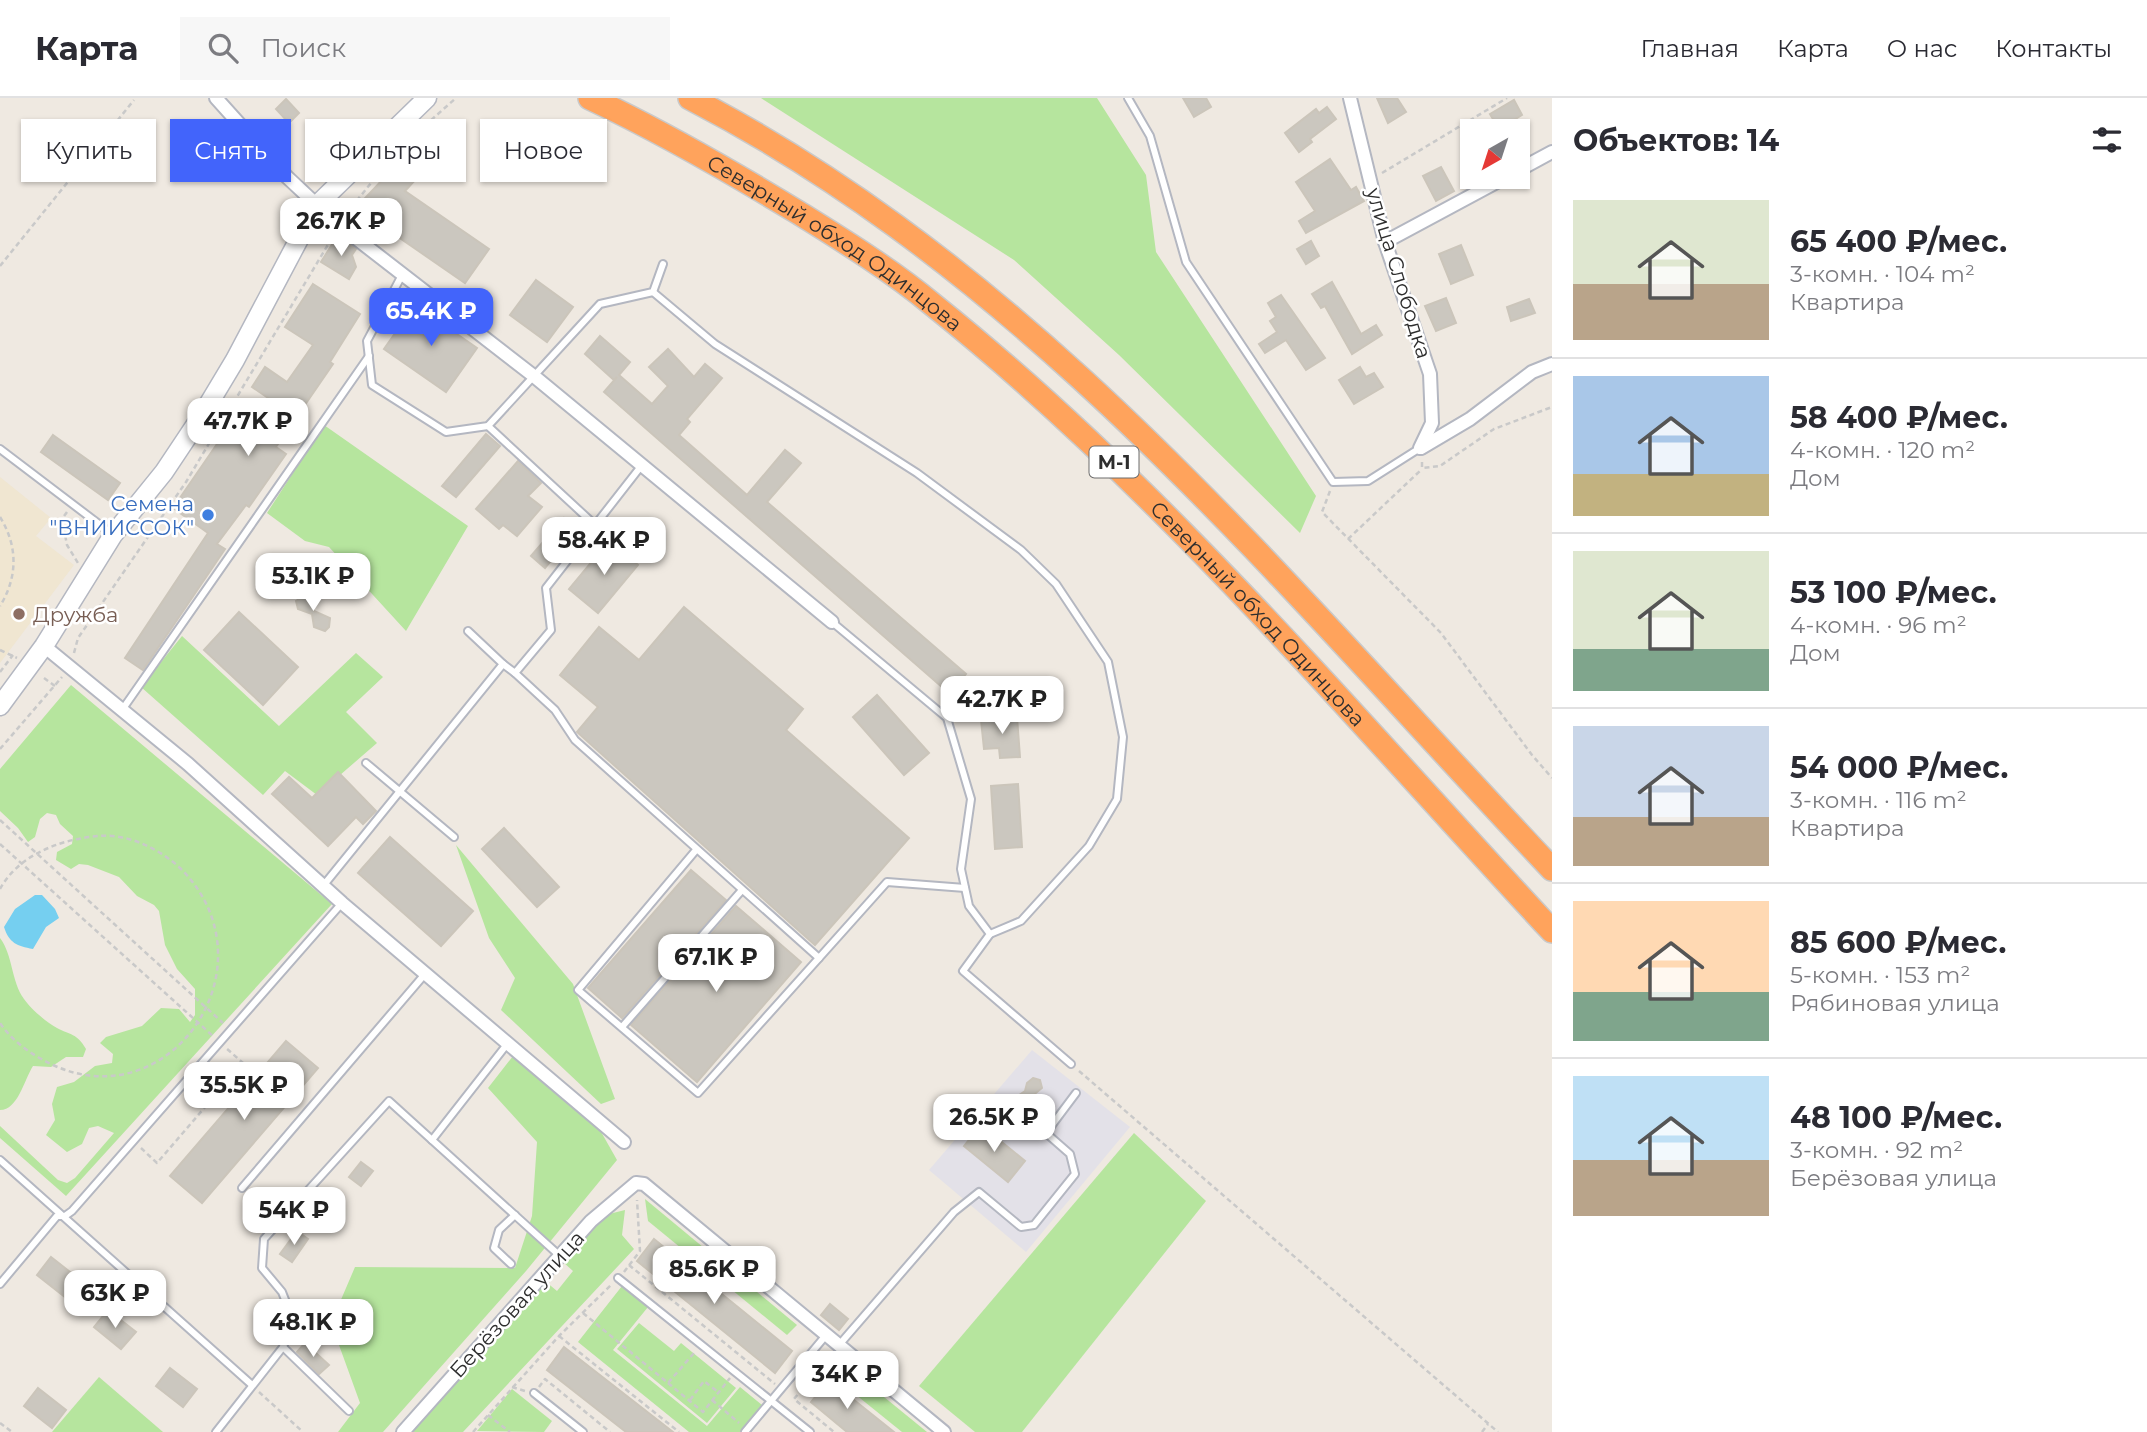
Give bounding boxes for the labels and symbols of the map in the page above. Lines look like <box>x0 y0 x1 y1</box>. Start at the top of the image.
north arrow <box>1460 119 1530 189</box>
street label: Северный обход Одинцова <box>703 149 968 336</box>
street label: улица Слободка <box>1361 184 1437 361</box>
pin: 26.7K ₽ <box>276 198 406 258</box>
pin: 65.4K ₽ <box>366 288 496 348</box>
pin: 47.7K ₽ <box>183 398 313 458</box>
road number: М-1 <box>1090 446 1138 478</box>
place label: Семена "ВНИИССОК" <box>50 491 194 540</box>
street label: Северный обход Одинцова <box>1146 496 1371 731</box>
marker: Семена "ВНИИССОК" <box>200 507 216 523</box>
pin: 58.4K ₽ <box>539 518 669 577</box>
pin: 53.1K ₽ <box>248 554 378 613</box>
place label: Дружба <box>33 602 118 627</box>
marker: Дружба <box>11 606 27 622</box>
pin: 42.7K ₽ <box>937 676 1067 736</box>
pin: 67.1K ₽ <box>651 934 781 994</box>
pin: 35.5K ₽ <box>179 1062 309 1122</box>
pin: 26.5K ₽ <box>929 1094 1059 1154</box>
pin: 54K ₽ <box>245 1188 343 1247</box>
street label: Берёзовая улица <box>444 1225 590 1383</box>
pin: 85.6K ₽ <box>649 1246 779 1306</box>
pin: 63K ₽ <box>66 1270 164 1330</box>
pin: 48.1K ₽ <box>248 1300 378 1359</box>
pin: 34K ₽ <box>798 1352 896 1411</box>

